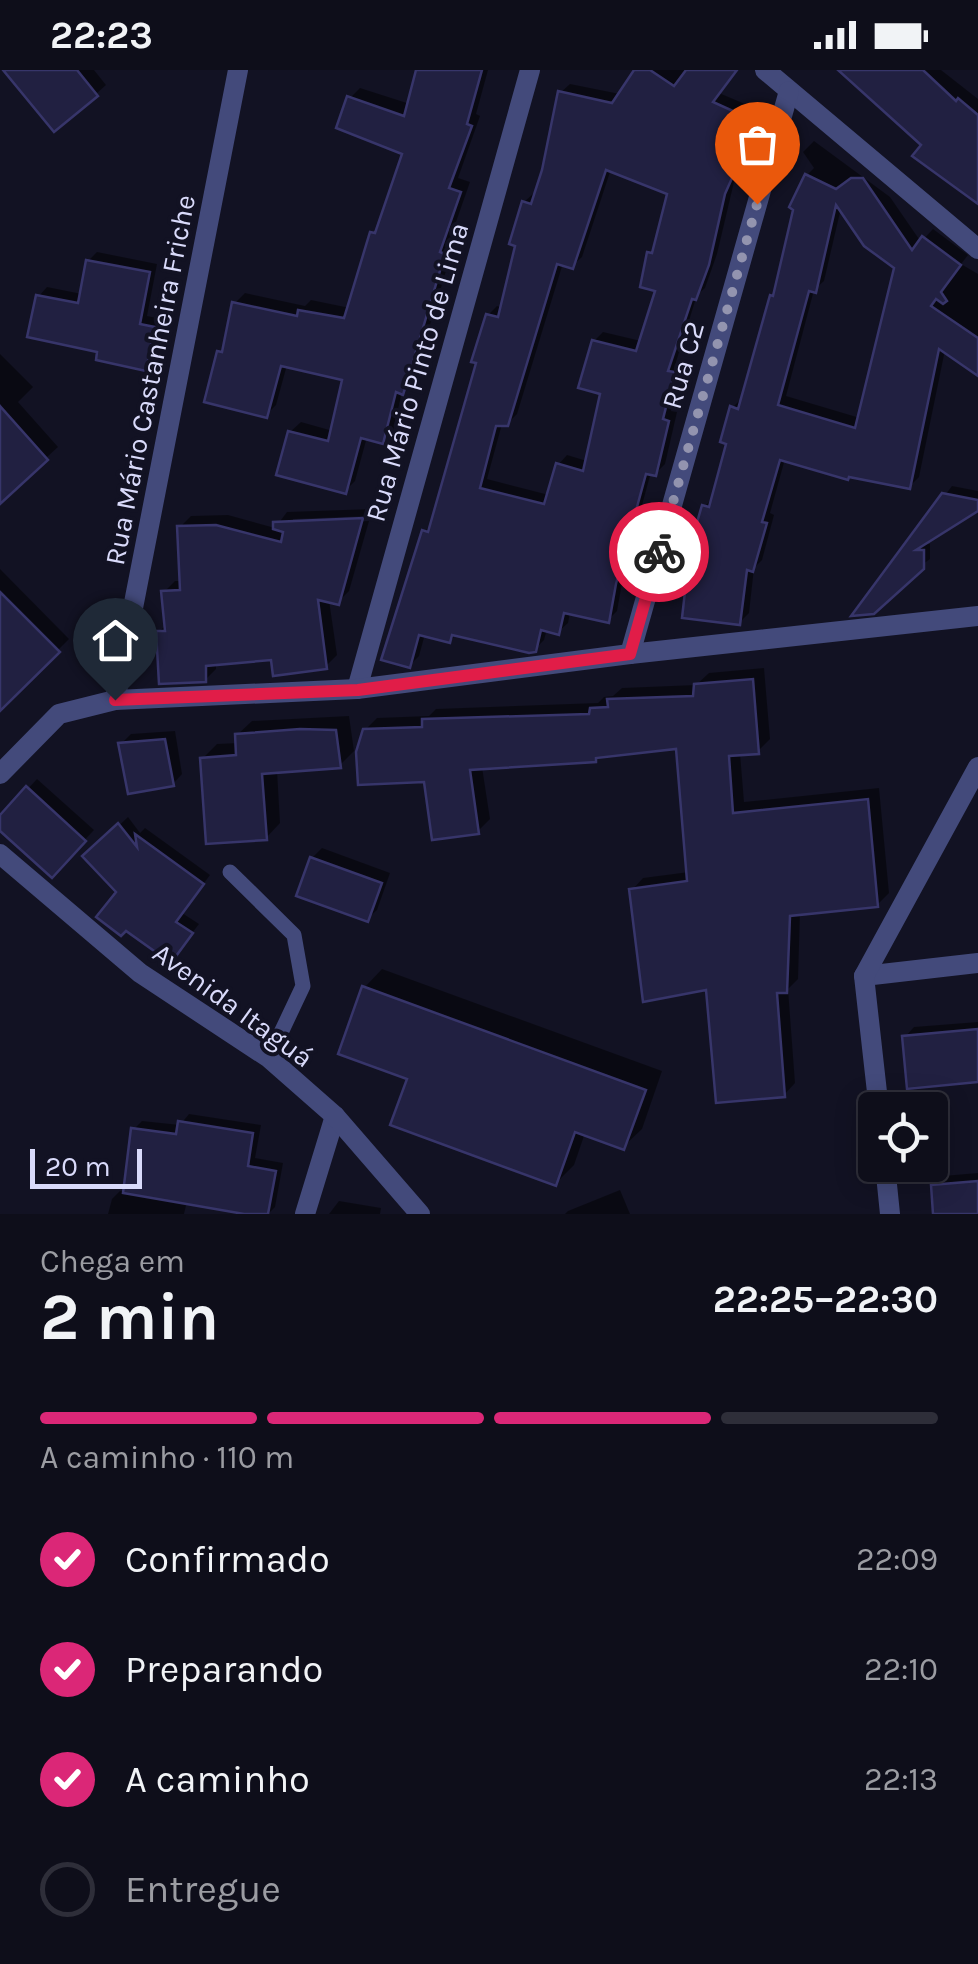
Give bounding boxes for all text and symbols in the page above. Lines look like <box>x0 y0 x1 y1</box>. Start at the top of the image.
text: 22:23 <box>50 13 153 58</box>
pin <box>715 102 800 205</box>
icon: bag <box>730 117 785 172</box>
street label: Rua Mário Castanheira Friche <box>98 192 202 568</box>
street label: Rua Mário Pinto de Lima <box>358 219 476 525</box>
street label: Rua C2 <box>655 317 711 413</box>
courier <box>609 502 709 602</box>
icon: bike <box>632 525 687 580</box>
pin <box>73 598 158 701</box>
icon: home <box>88 613 143 668</box>
street label: Avenida Itaguá <box>147 936 319 1074</box>
map controls <box>858 1092 948 1182</box>
button: locate <box>858 1092 948 1182</box>
scale bar <box>30 1144 142 1188</box>
text: 20 m <box>45 1150 111 1183</box>
text: Chega em <box>40 1243 185 1280</box>
text: 22:25–22:30 <box>713 1277 938 1322</box>
text: 2 min <box>40 1279 219 1355</box>
text: A caminho · 110 m <box>40 1439 294 1476</box>
icon: check <box>40 1532 95 1587</box>
text: Confirmado <box>125 1537 330 1582</box>
text: 22:09 <box>856 1541 938 1578</box>
icon: check <box>40 1642 95 1697</box>
text: Preparando <box>125 1647 323 1692</box>
text: 22:10 <box>864 1651 938 1688</box>
icon: check <box>40 1752 95 1807</box>
text: A caminho <box>125 1757 310 1802</box>
text: 22:13 <box>864 1761 938 1798</box>
text: Entregue <box>125 1867 281 1912</box>

